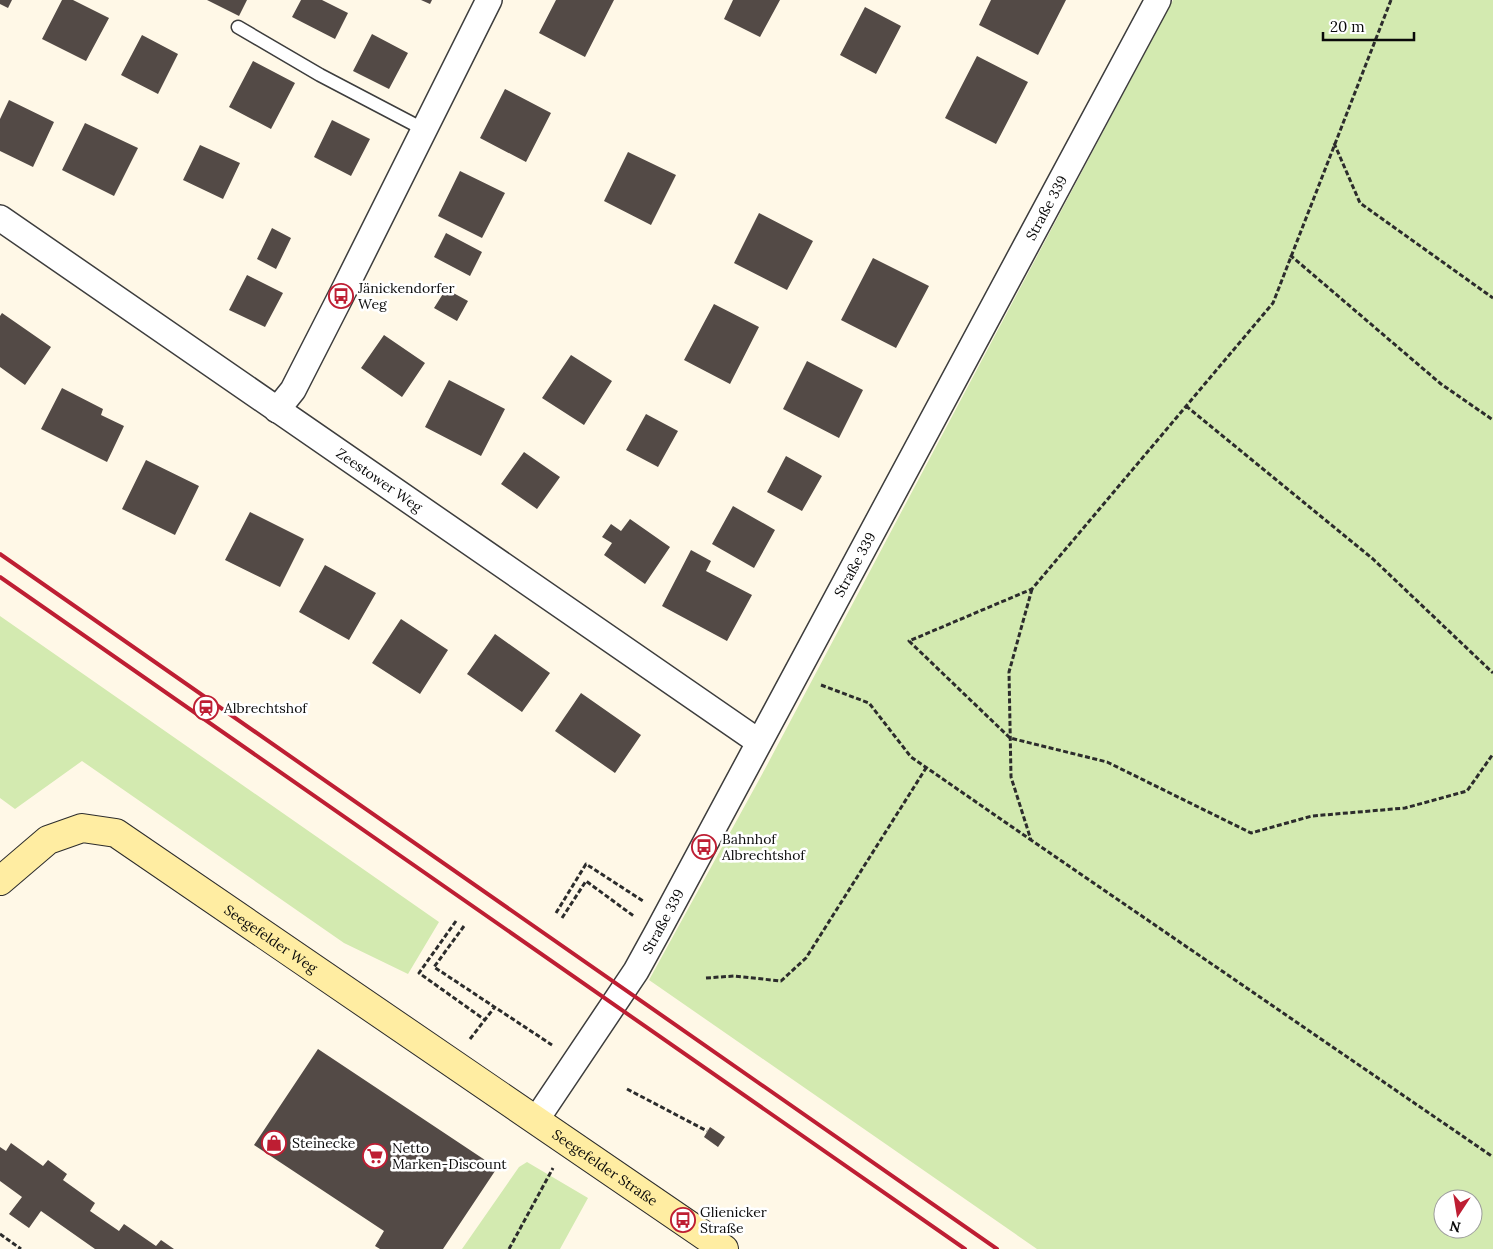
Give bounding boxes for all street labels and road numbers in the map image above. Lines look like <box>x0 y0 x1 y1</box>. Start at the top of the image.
street label: Straße 339 <box>1022 172 1071 243</box>
street label: Zeestower Weg <box>333 444 426 516</box>
street label: Straße 339 <box>830 529 880 600</box>
street label: Straße 339 <box>638 886 688 957</box>
street label: Seegefelder Weg <box>221 901 321 977</box>
street label: Seegefelder Straße <box>549 1125 661 1210</box>

